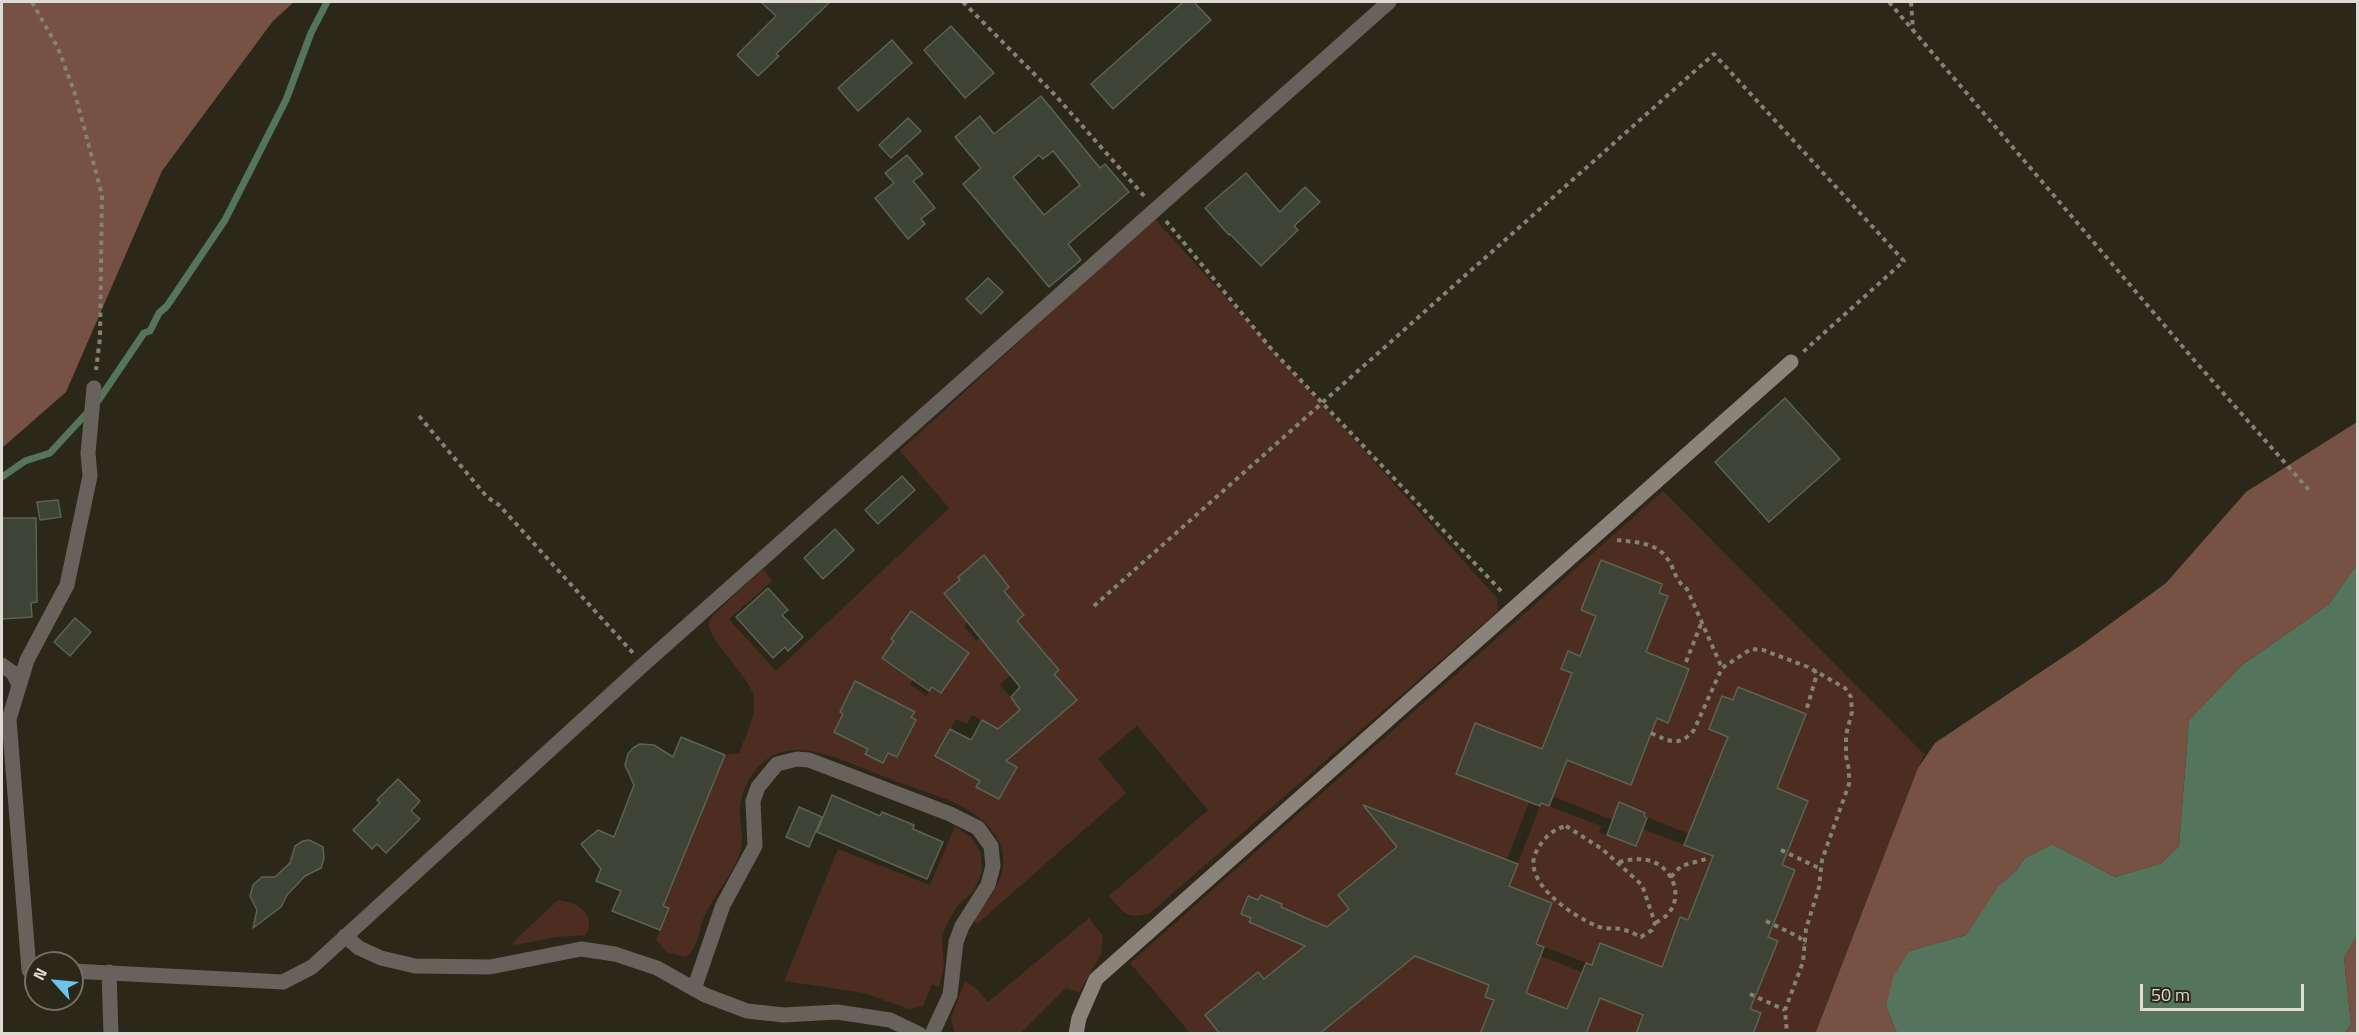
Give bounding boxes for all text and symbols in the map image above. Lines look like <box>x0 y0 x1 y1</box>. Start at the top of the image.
north arrow <box>24 951 84 1011</box>
text: N <box>27 963 53 984</box>
scale bar <box>2143 972 2306 1010</box>
text: 50 m <box>2151 981 2190 1008</box>

